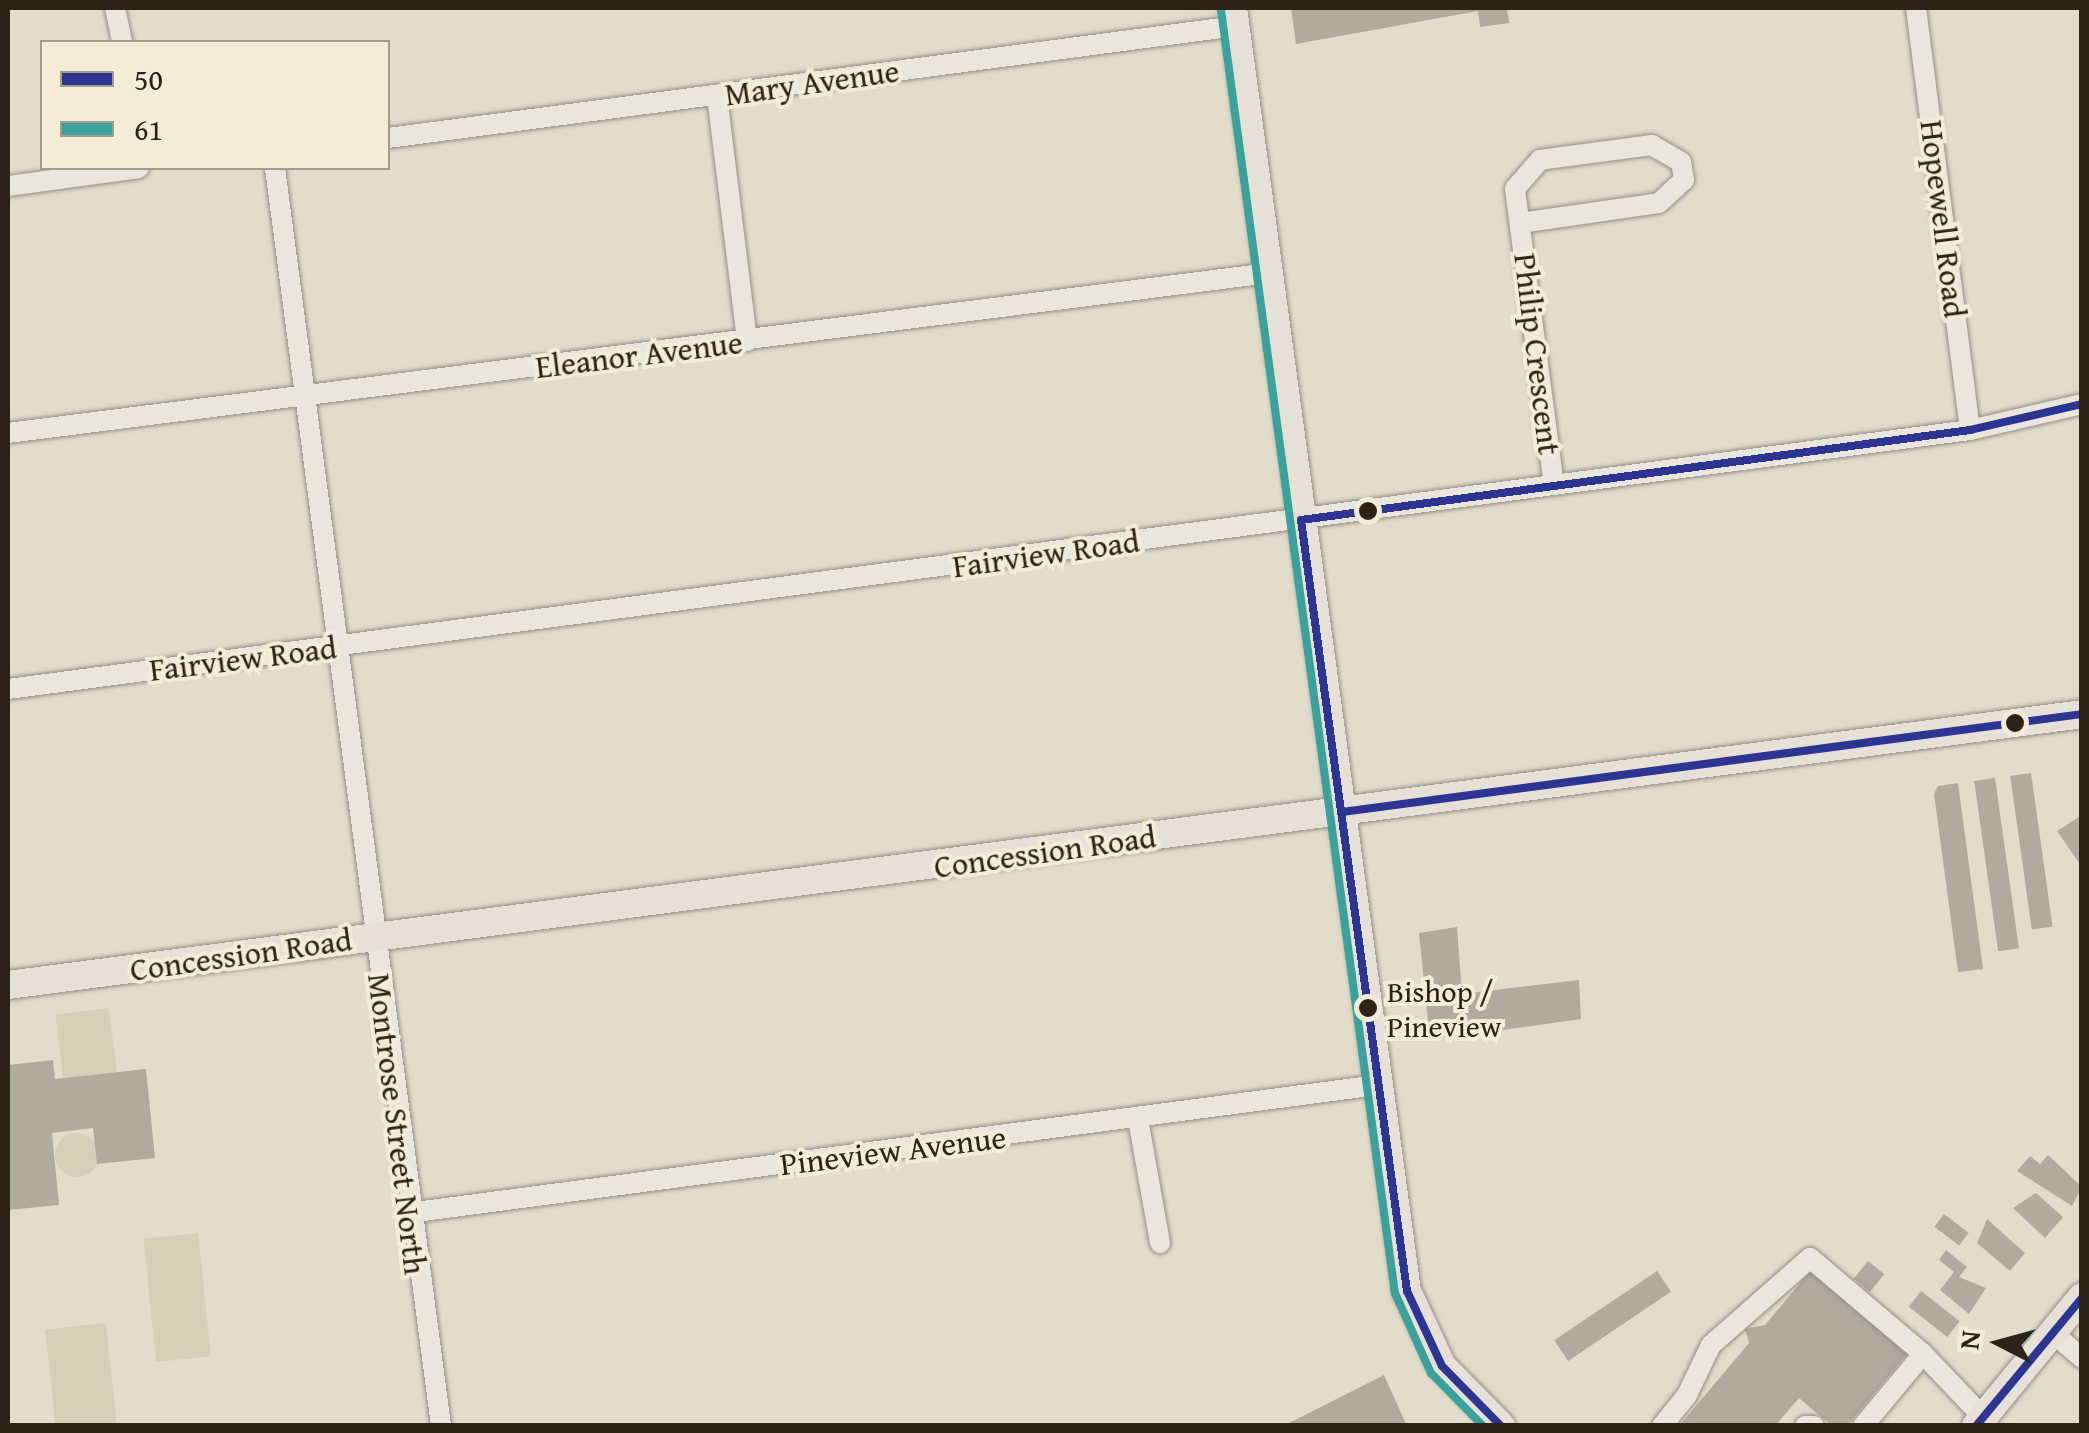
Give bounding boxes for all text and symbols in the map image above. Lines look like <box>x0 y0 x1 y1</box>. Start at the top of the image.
legend <box>40 40 390 170</box>
street label: Mary Avenue <box>722 52 902 114</box>
text: 50 <box>134 57 163 101</box>
text: 61 <box>134 107 163 151</box>
street label: Hopewell Road <box>1912 118 1974 320</box>
street label: Philip Crescent <box>1506 251 1568 457</box>
street label: Eleanor Avenue <box>533 323 745 387</box>
unlabelled marker <box>1358 501 1378 521</box>
street label: Fairview Road <box>950 522 1142 586</box>
street label: Fairview Road <box>147 628 339 690</box>
unlabelled marker <box>2005 713 2025 733</box>
street label: Concession Road <box>932 817 1158 887</box>
street label: Concession Road <box>128 920 354 990</box>
street label: Montrose Street North <box>359 971 435 1277</box>
place label: Bishop / Pineview <box>1387 973 1501 1044</box>
marker: Bishop / Pineview <box>1358 998 1378 1018</box>
street label: Pineview Avenue <box>778 1118 1008 1184</box>
north arrow <box>1949 1293 2049 1393</box>
text: N <box>1947 1328 1990 1351</box>

